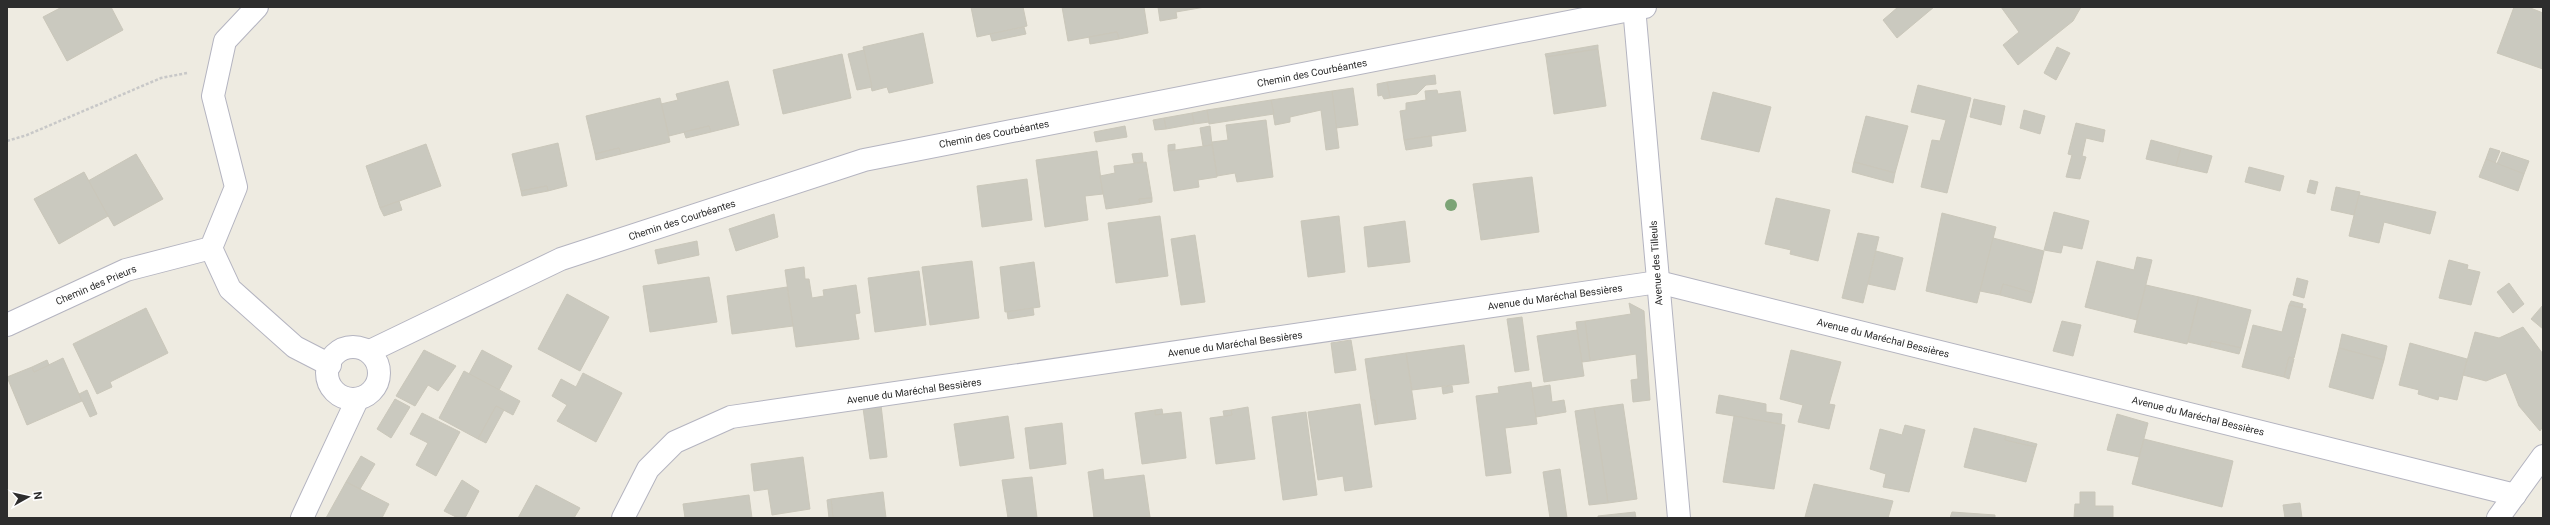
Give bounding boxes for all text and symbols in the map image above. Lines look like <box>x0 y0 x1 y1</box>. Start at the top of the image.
street label: Chemin des Courbéantes <box>1256 57 1368 89</box>
street label: Chemin des Courbéantes <box>938 118 1050 150</box>
street label: Chemin des Courbéantes <box>627 197 737 243</box>
street label: Avenue des Tilleuls <box>1648 220 1664 306</box>
street label: Chemin des Prieurs <box>54 263 138 307</box>
street label: Avenue du Maréchal Bessières <box>1487 282 1623 312</box>
street label: Avenue du Maréchal Bessières <box>1816 316 1950 360</box>
street label: Avenue du Maréchal Bessières <box>1167 329 1303 359</box>
street label: Avenue du Maréchal Bessières <box>846 376 982 406</box>
street label: Avenue du Maréchal Bessières <box>2131 394 2265 438</box>
north arrow <box>8 477 48 517</box>
text: N <box>30 491 44 501</box>

